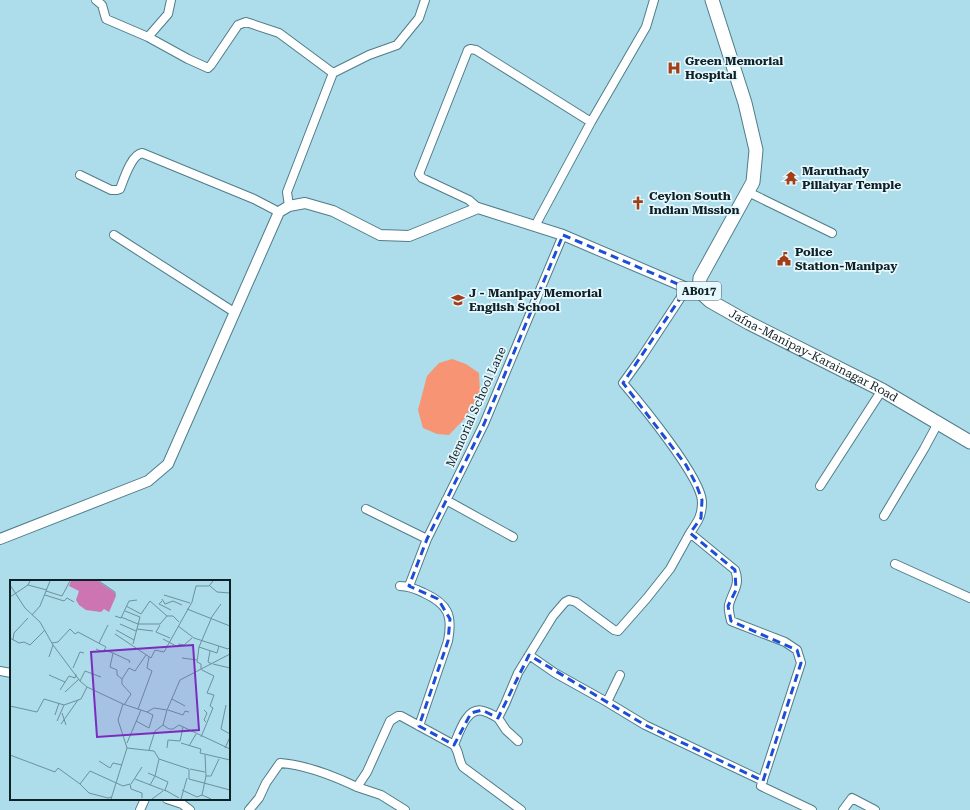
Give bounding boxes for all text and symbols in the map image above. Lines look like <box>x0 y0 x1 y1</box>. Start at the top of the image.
place label: Green Memorial Hospital <box>685 54 783 82</box>
hospital icon: Green Memorial Hospital <box>666 60 682 76</box>
place label: Maruthady Pillaiyar Temple <box>802 164 901 192</box>
temple icon: Maruthady Pillaiyar Temple <box>783 170 799 186</box>
place label: Ceylon South Indian Mission <box>649 189 740 217</box>
church icon: Ceylon South Indian Mission <box>630 195 646 211</box>
place label: Police Station-Manipay <box>795 245 898 273</box>
public building icon: Police Station-Manipay <box>776 251 792 267</box>
road number: AB017 <box>677 282 721 300</box>
place label: J - Manipay Memorial English School <box>469 286 602 314</box>
school or university icon: J - Manipay Memorial English School <box>450 292 466 308</box>
street label: Jafna-Manipay-Karainagar Road <box>727 306 901 405</box>
street label: Memorial School Lane <box>443 344 509 469</box>
inset map <box>10 580 230 800</box>

